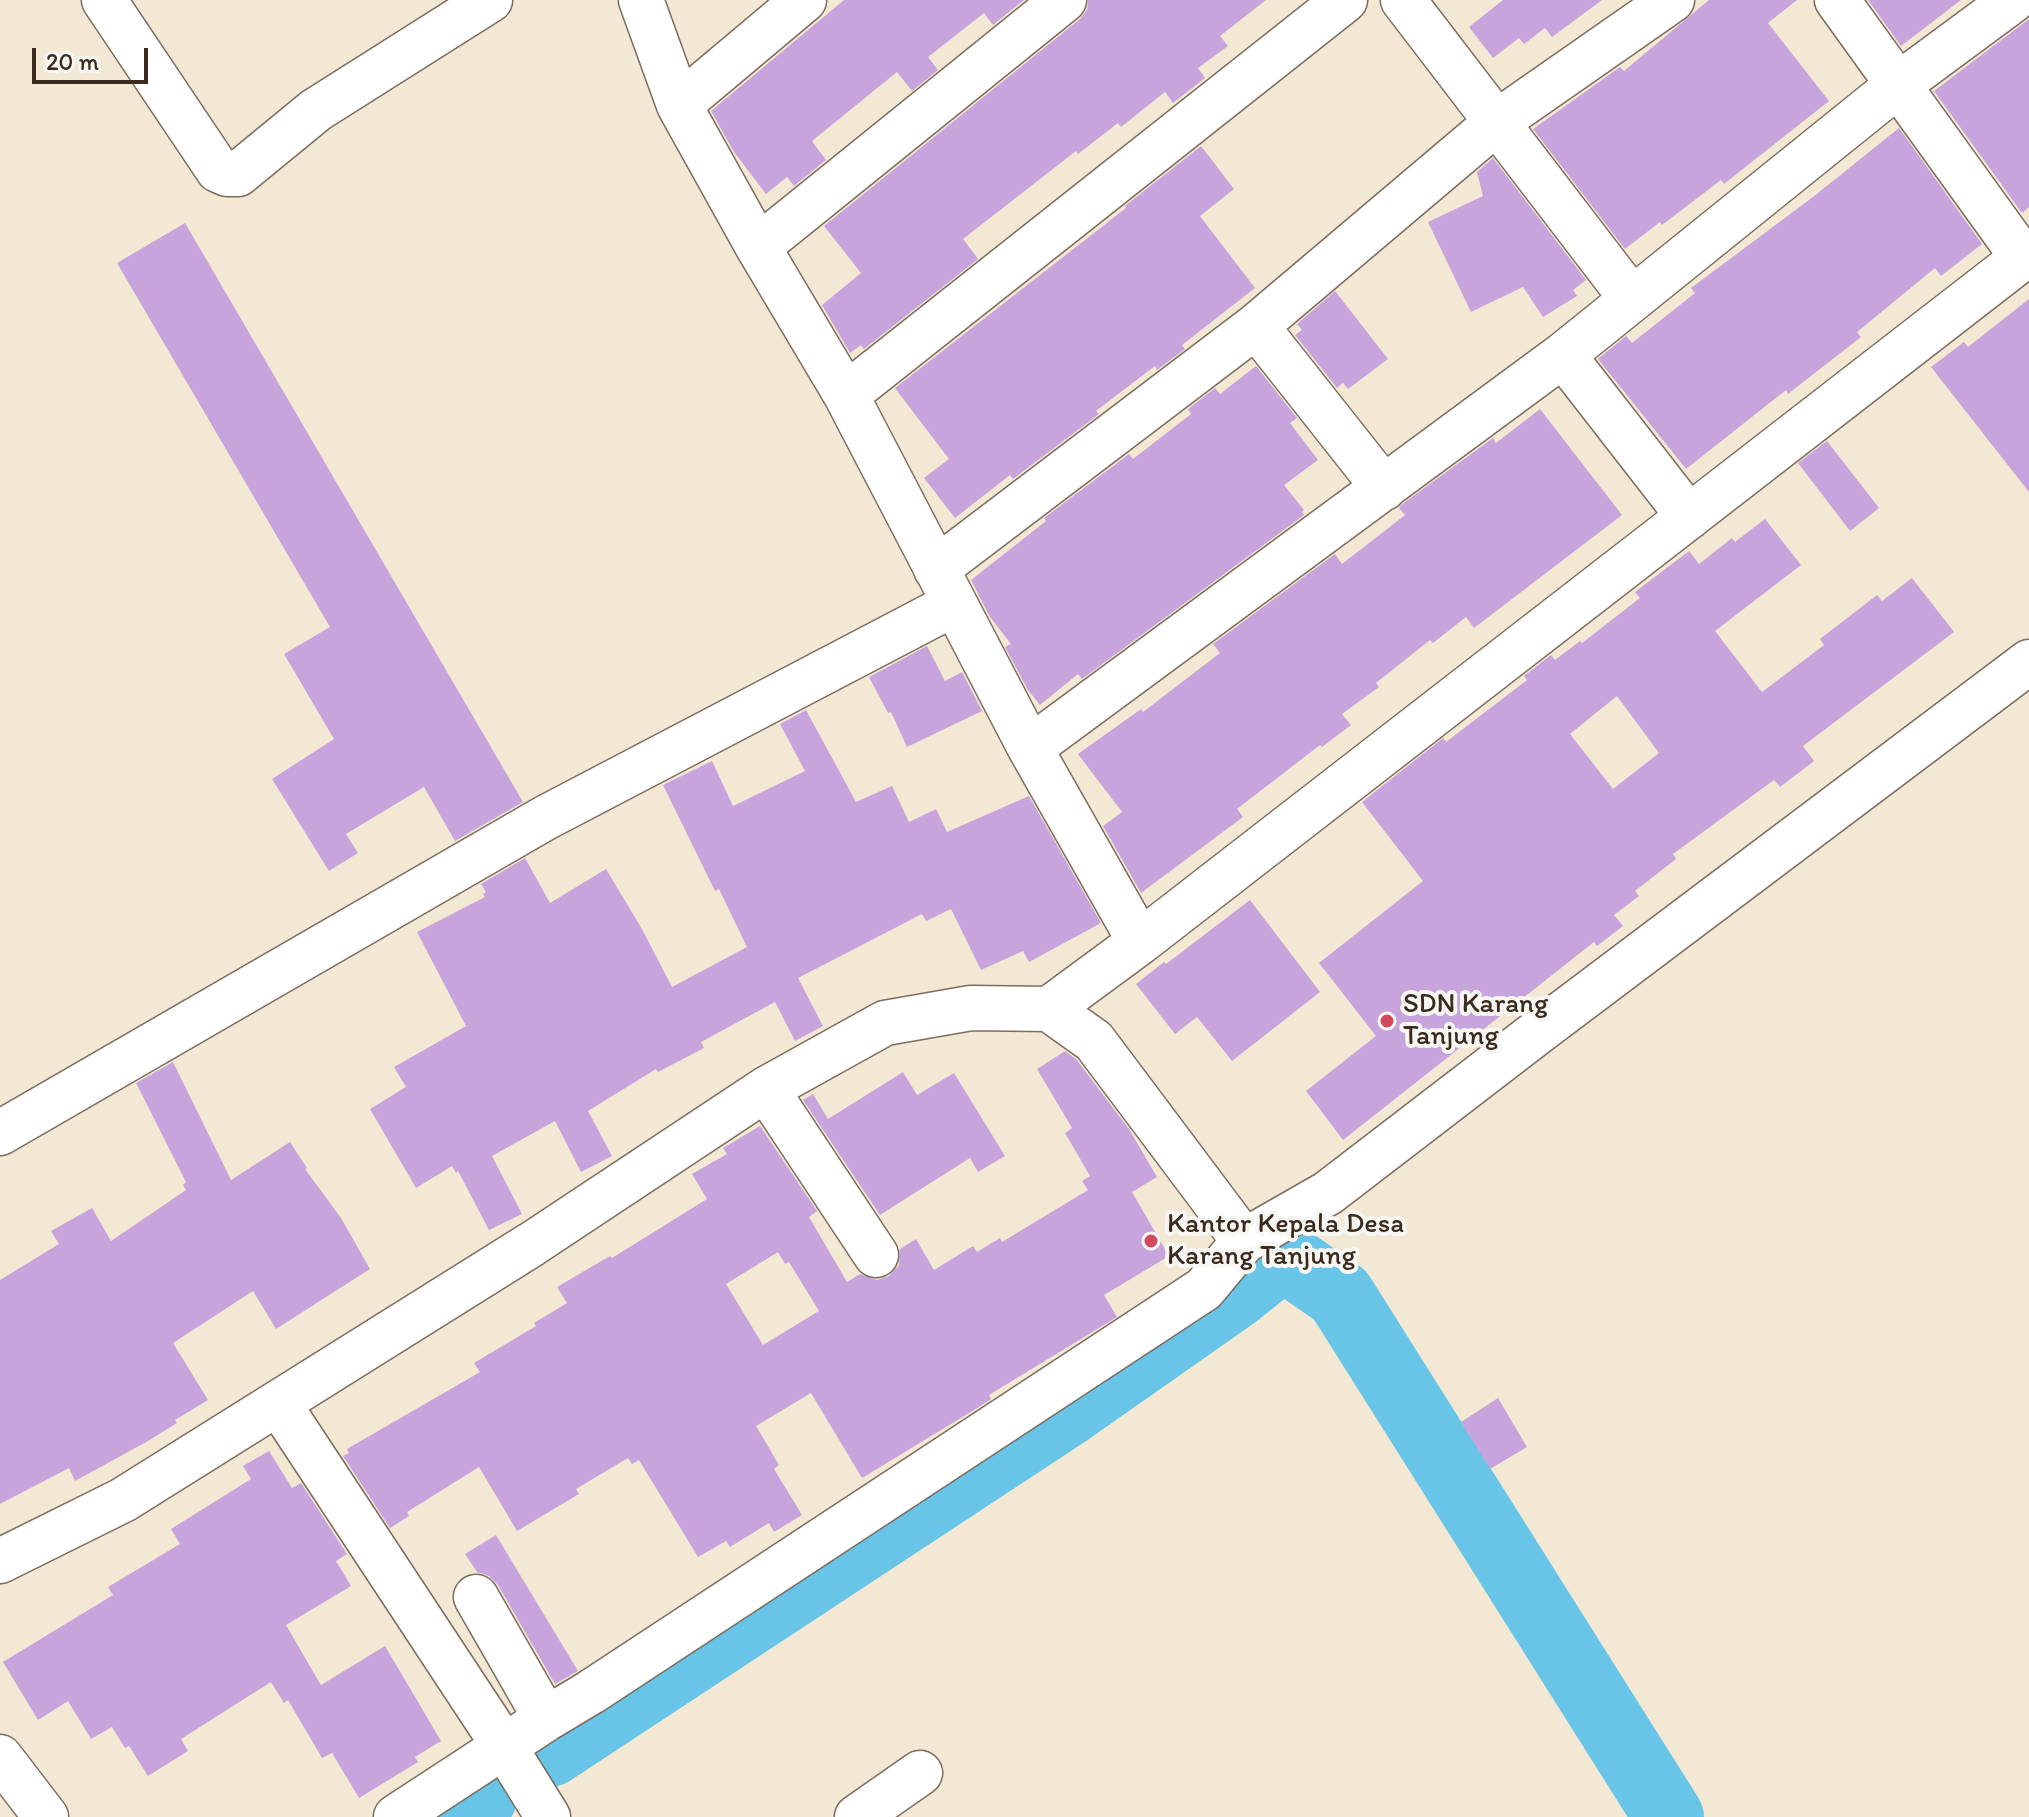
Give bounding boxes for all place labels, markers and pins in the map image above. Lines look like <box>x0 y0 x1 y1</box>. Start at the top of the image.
place label: SDN Karang Tanjung <box>1403 988 1548 1054</box>
marker: SDN Karang Tanjung <box>1378 1012 1396 1030</box>
place label: Kantor Kepala Desa Karang Tanjung <box>1167 1208 1404 1274</box>
marker: Kantor Kepala Desa Karang Tanjung <box>1142 1232 1160 1250</box>

